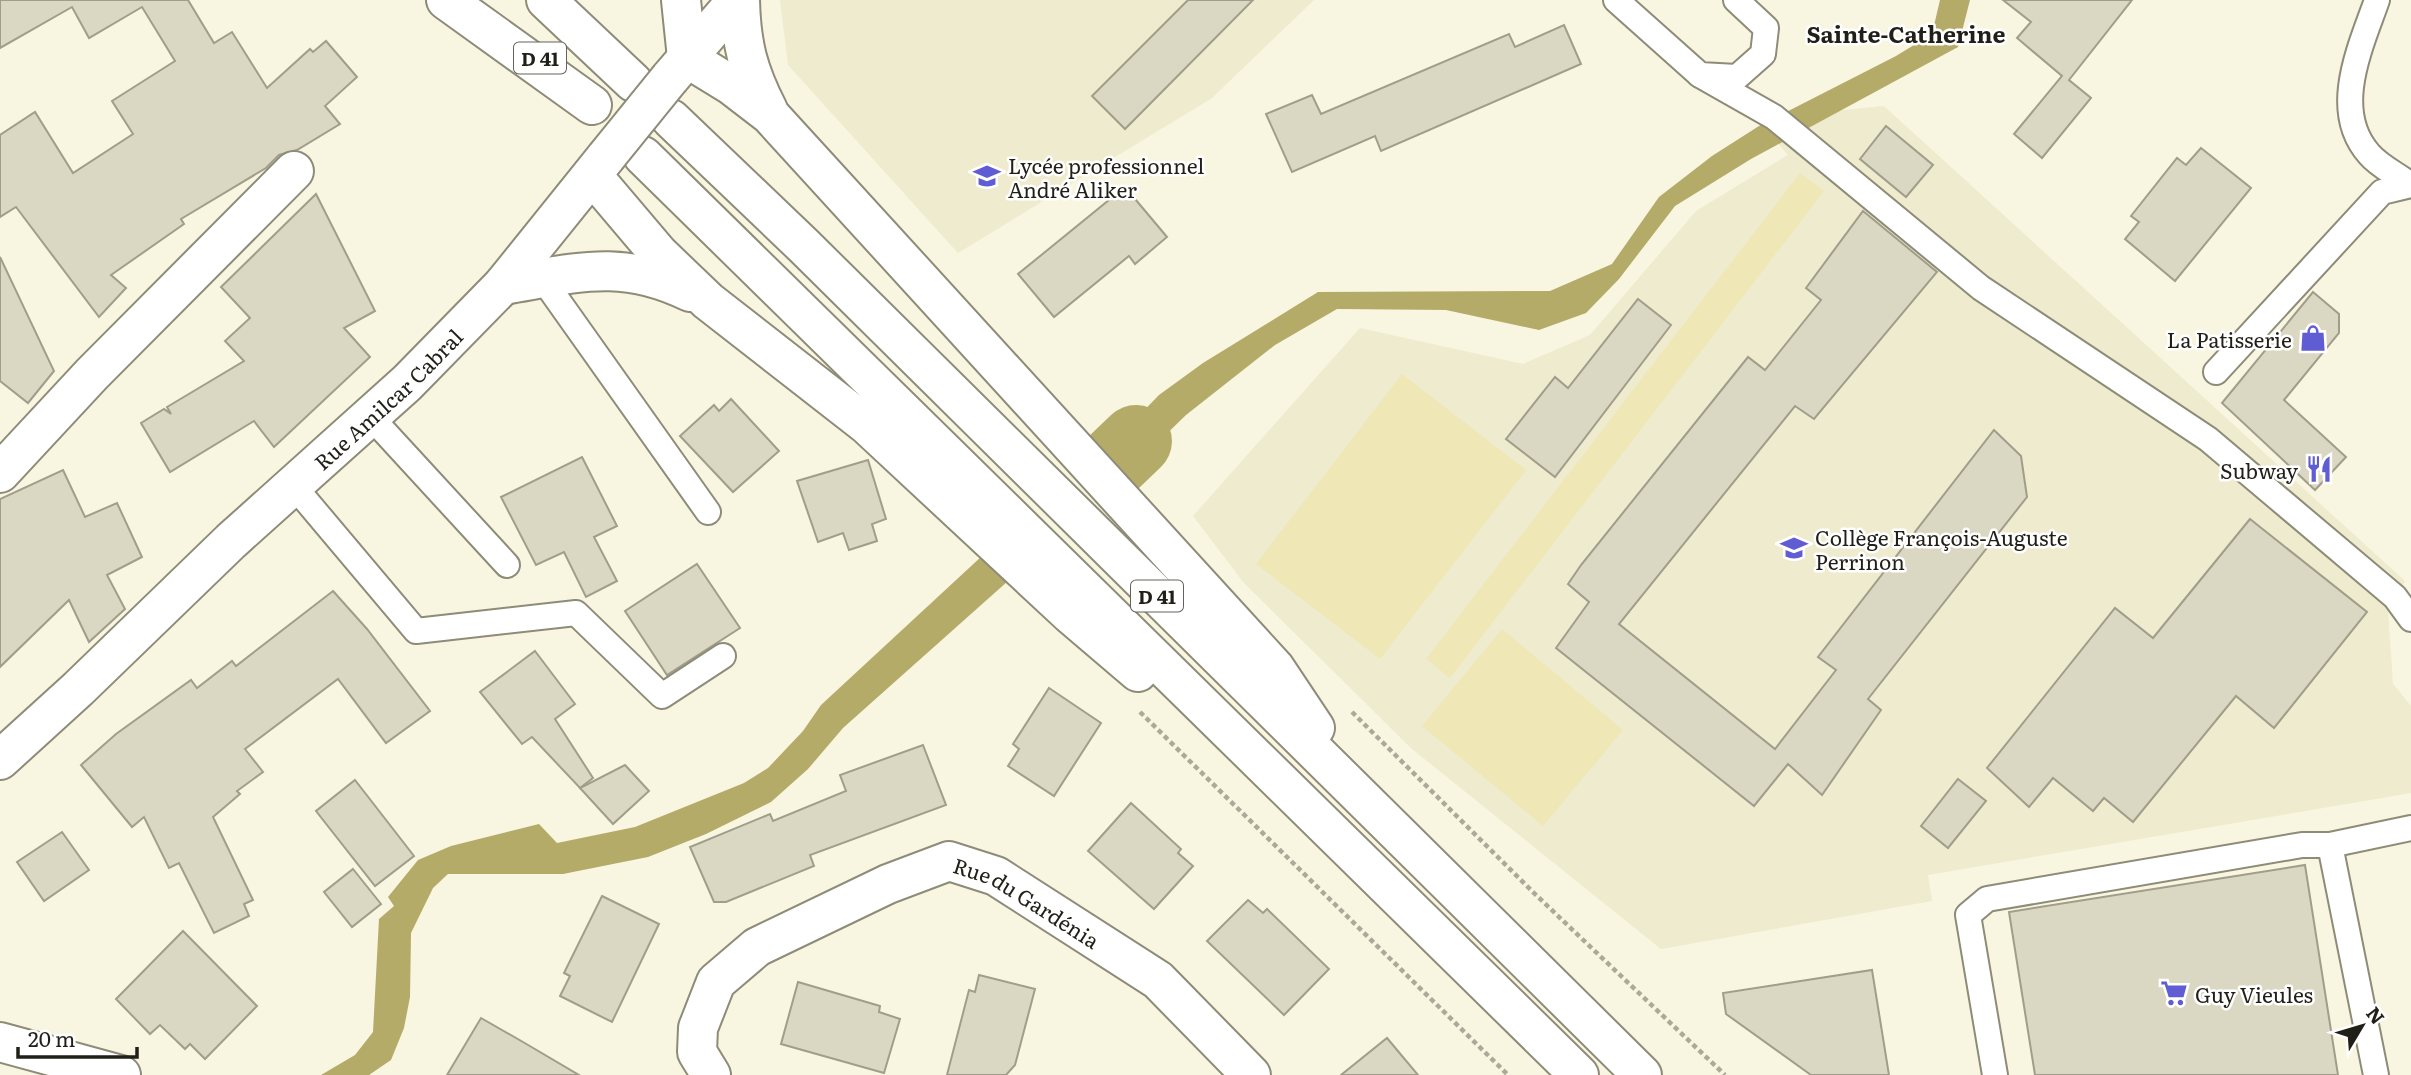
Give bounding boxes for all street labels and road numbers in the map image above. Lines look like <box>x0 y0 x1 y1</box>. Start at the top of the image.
road number: D 41 <box>514 43 566 74</box>
street label: Rue Amilcar Cabral <box>306 321 468 476</box>
road number: D 41 <box>1131 580 1183 611</box>
street label: Rue du Gardénia <box>950 848 1107 955</box>

